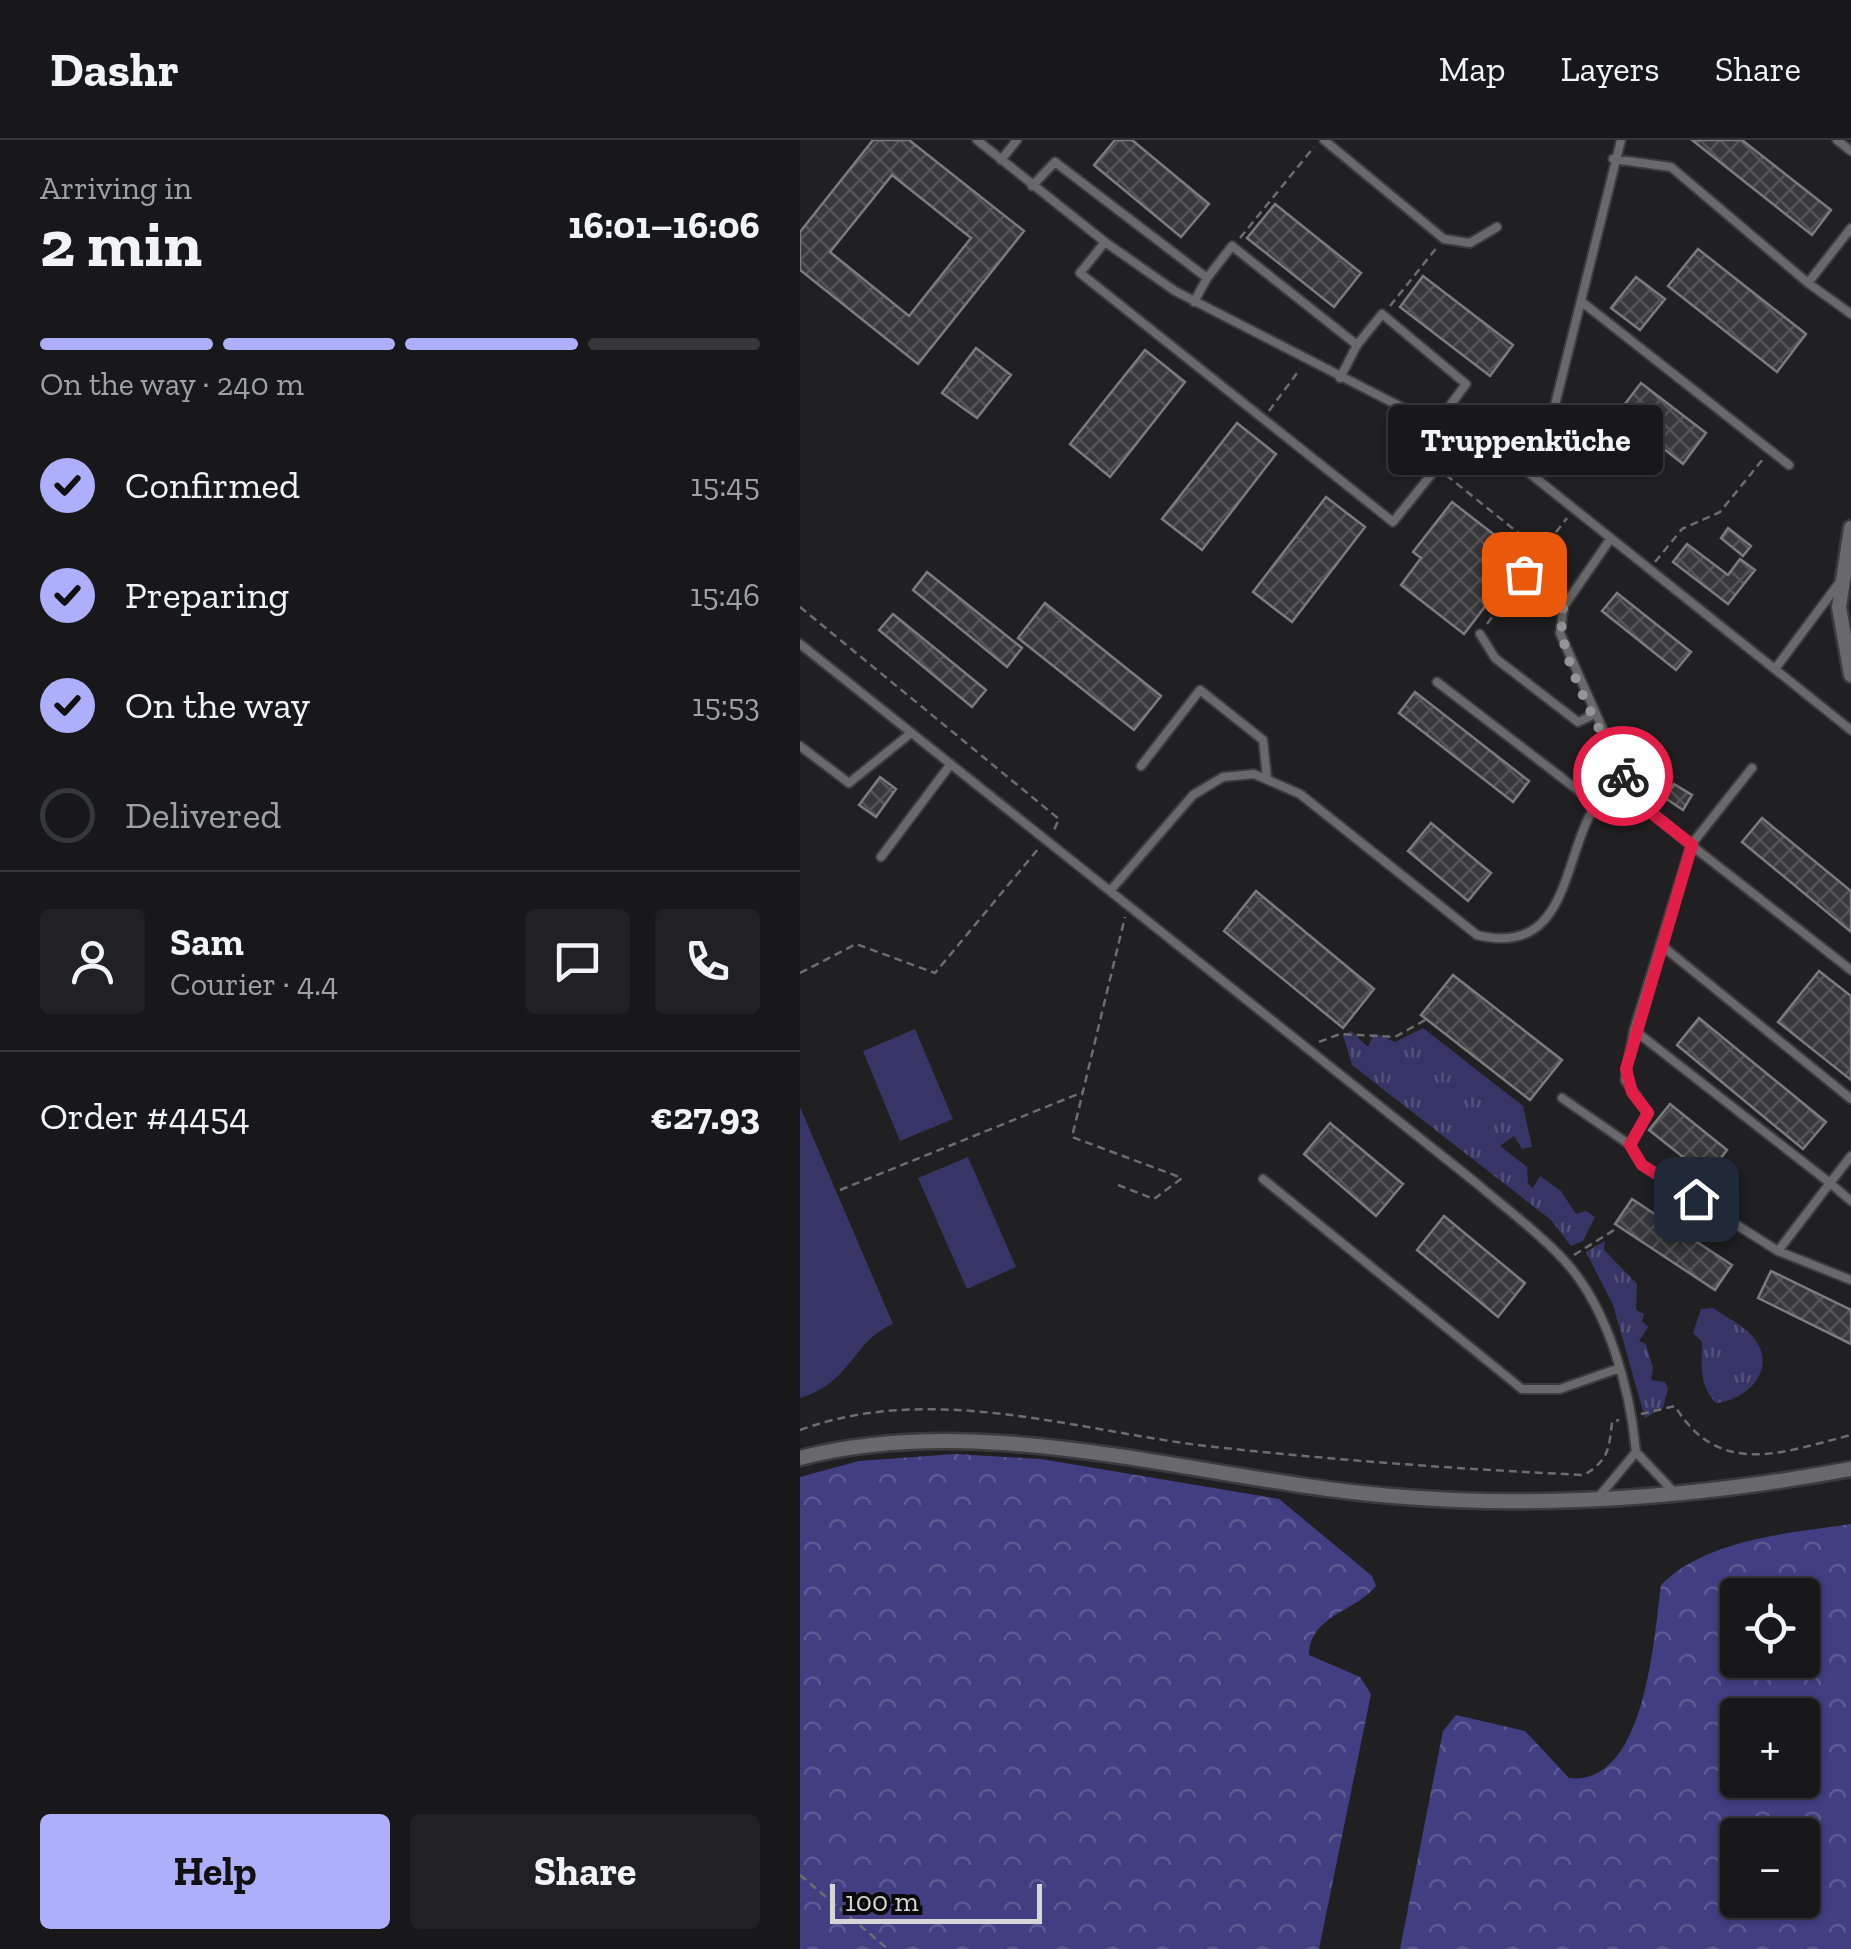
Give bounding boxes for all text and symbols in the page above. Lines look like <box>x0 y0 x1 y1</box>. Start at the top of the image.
text: Dashr <box>50 41 179 98</box>
text: Map <box>1439 48 1506 90</box>
text: Layers <box>1561 48 1660 90</box>
text: Share <box>1715 48 1801 90</box>
text: Arriving in <box>40 169 192 207</box>
text: 16:01–16:06 <box>568 202 760 248</box>
text: 2 min <box>40 205 202 283</box>
text: On the way · 240 m <box>40 365 304 403</box>
callout: Truppenküche <box>1386 404 1662 474</box>
text: Truppenküche <box>1420 421 1631 459</box>
icon: check <box>40 458 95 513</box>
text: Confirmed <box>125 462 300 508</box>
text: 15:45 <box>690 466 760 504</box>
pin <box>1482 532 1567 617</box>
icon: bag <box>1497 547 1552 602</box>
icon: check <box>40 568 95 623</box>
text: Preparing <box>125 572 289 618</box>
text: 15:46 <box>690 576 760 614</box>
icon: check <box>40 678 95 733</box>
text: On the way <box>125 682 310 728</box>
text: 15:53 <box>692 686 760 724</box>
courier <box>1573 726 1673 826</box>
icon: bike <box>1596 749 1651 804</box>
text: Delivered <box>125 792 281 838</box>
button: person <box>40 909 145 1014</box>
button: chat <box>525 909 630 1014</box>
button: phone <box>655 909 760 1014</box>
text: Sam <box>170 919 244 965</box>
text: Courier · 4.4 <box>170 965 338 1003</box>
text: Order #4454 <box>40 1093 250 1139</box>
text: €27.93 <box>650 1093 760 1139</box>
pin <box>1654 1157 1739 1242</box>
icon: home <box>1669 1172 1724 1227</box>
map controls <box>1720 1578 1820 1918</box>
button: locate <box>1720 1578 1820 1678</box>
button: + <box>1720 1698 1820 1798</box>
button: Help <box>40 1814 390 1929</box>
button: Share <box>410 1814 760 1929</box>
button: − <box>1720 1818 1820 1918</box>
scale bar <box>830 1879 1042 1924</box>
text: 100 m <box>845 1885 919 1918</box>

